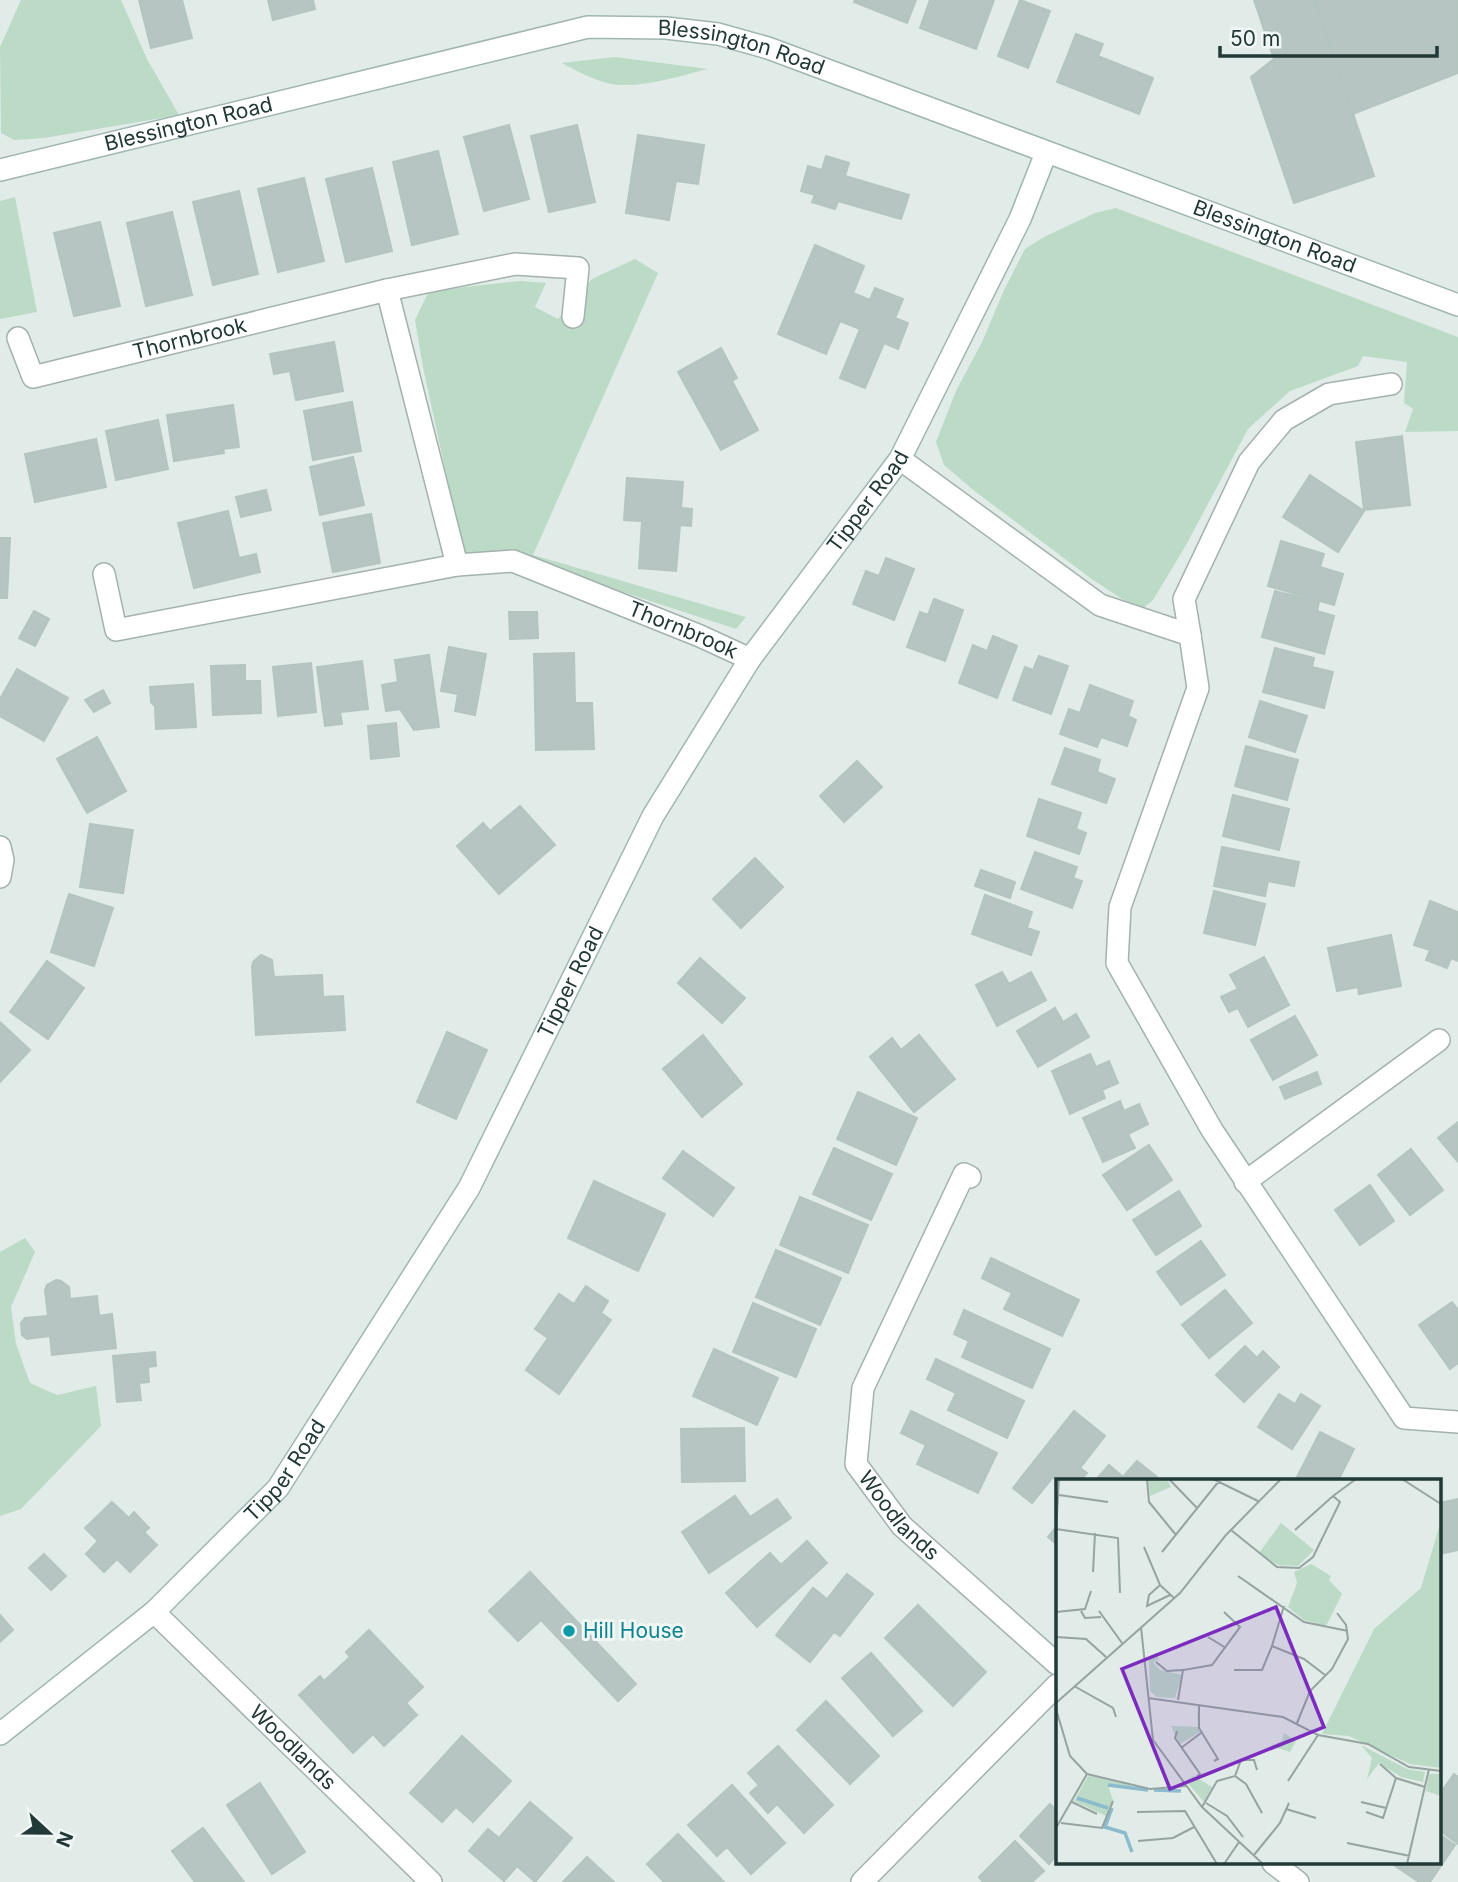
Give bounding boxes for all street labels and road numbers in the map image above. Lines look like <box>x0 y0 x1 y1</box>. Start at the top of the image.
street label: Blessington Road <box>658 15 828 80</box>
street label: Blessington Road <box>102 91 275 156</box>
street label: Blessington Road <box>1190 194 1360 278</box>
street label: Thornbrook <box>130 312 249 364</box>
street label: Tipper Road <box>821 446 914 557</box>
street label: Thornbrook <box>625 596 742 664</box>
street label: Tipper Road <box>532 922 608 1042</box>
street label: Tipper Road <box>239 1415 330 1526</box>
street label: Woodlands <box>853 1466 945 1565</box>
street label: Woodlands <box>245 1699 342 1795</box>

